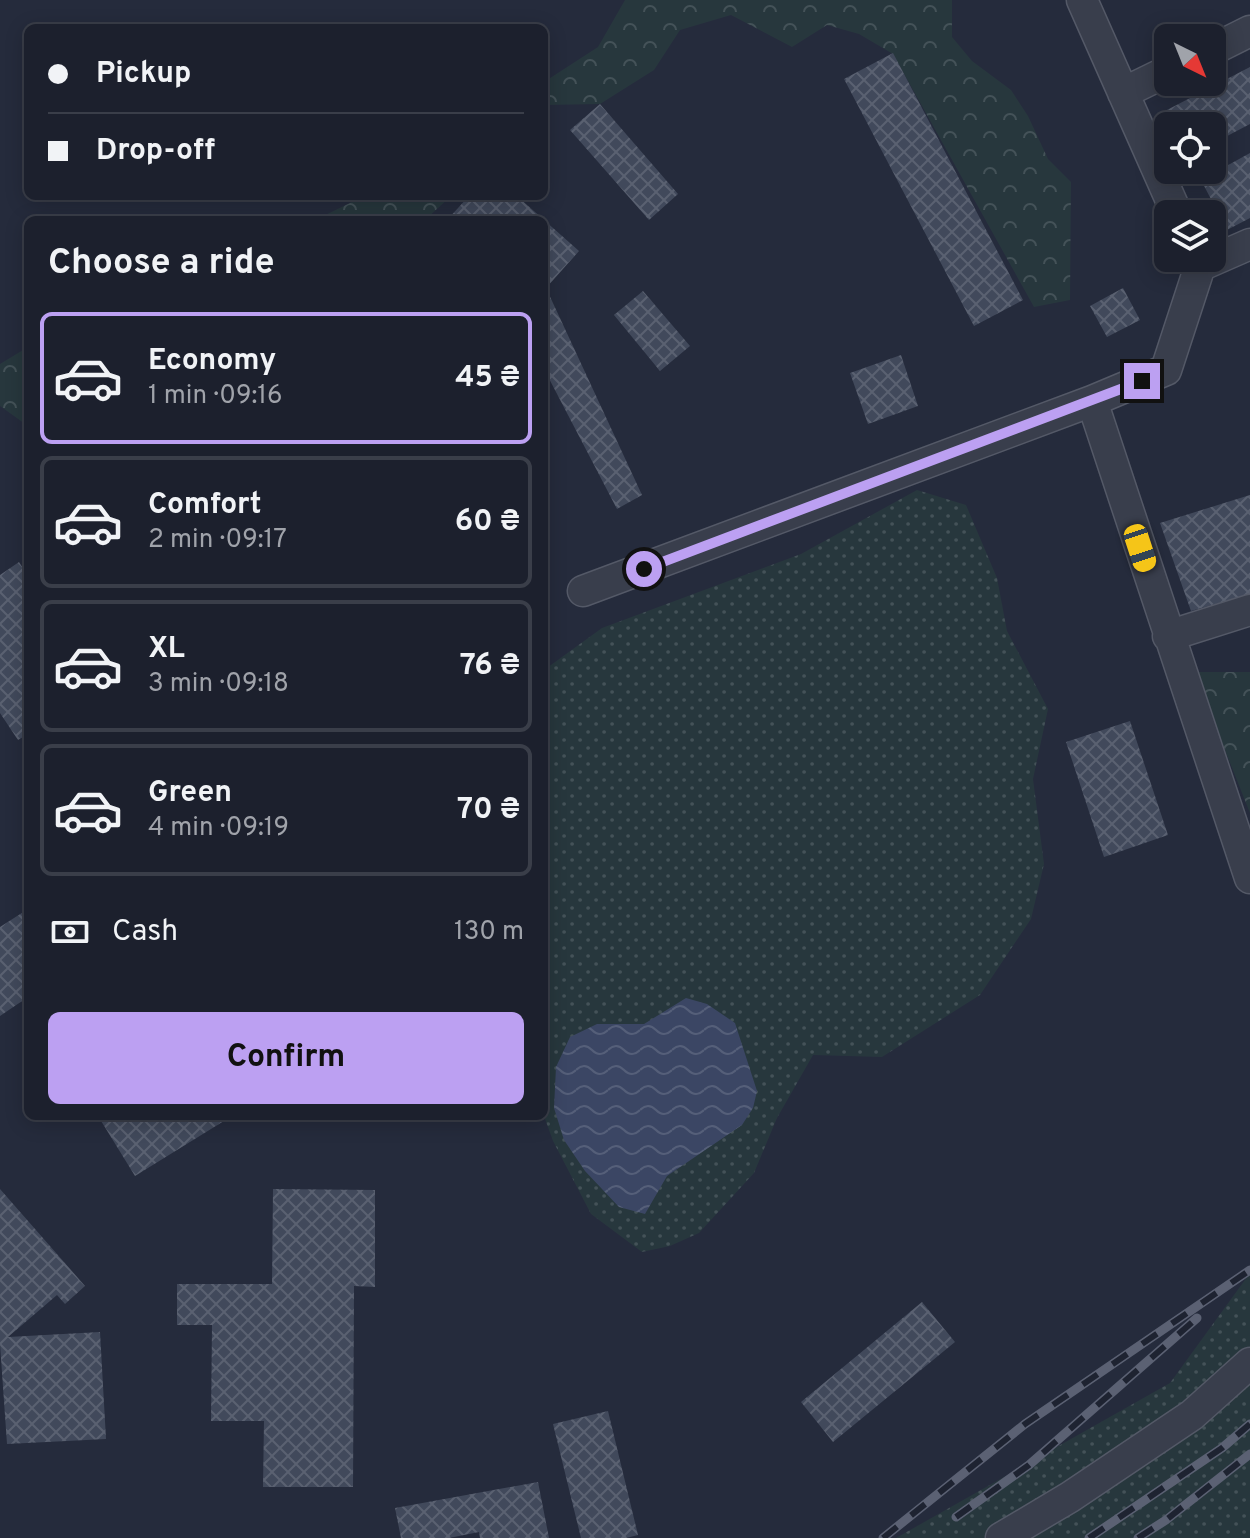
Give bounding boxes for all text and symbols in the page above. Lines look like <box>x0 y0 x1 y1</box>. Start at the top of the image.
north arrow <box>1154 24 1226 96</box>
map controls <box>1154 24 1226 272</box>
text: Pickup <box>96 56 191 93</box>
button: locate <box>1154 112 1226 184</box>
text: Drop-off <box>96 133 215 170</box>
button: layers <box>1154 200 1226 272</box>
text: Choose a ride <box>48 241 274 287</box>
icon: car <box>52 342 124 414</box>
text: Economy <box>148 343 276 380</box>
text: 45 ₴ <box>455 360 520 397</box>
route end <box>1124 363 1160 399</box>
text: 1 min · 09:16 <box>148 380 283 413</box>
icon: car <box>52 486 124 558</box>
text: Comfort <box>148 487 261 524</box>
text: 60 ₴ <box>455 504 520 541</box>
car <box>1121 521 1159 575</box>
text: 2 min · 09:17 <box>148 524 287 557</box>
route start <box>626 551 662 587</box>
icon: car <box>52 630 124 702</box>
text: XL <box>148 631 185 668</box>
text: 76 ₴ <box>460 648 520 685</box>
text: 3 min · 09:18 <box>148 668 289 701</box>
icon: car <box>52 774 124 846</box>
text: Green <box>148 775 232 812</box>
text: 70 ₴ <box>457 792 520 829</box>
text: 4 min · 09:19 <box>148 812 289 845</box>
icon: cash <box>48 910 92 954</box>
text: Cash <box>112 914 178 951</box>
text: 130 m <box>454 916 524 949</box>
button: Confirm <box>48 1012 524 1104</box>

